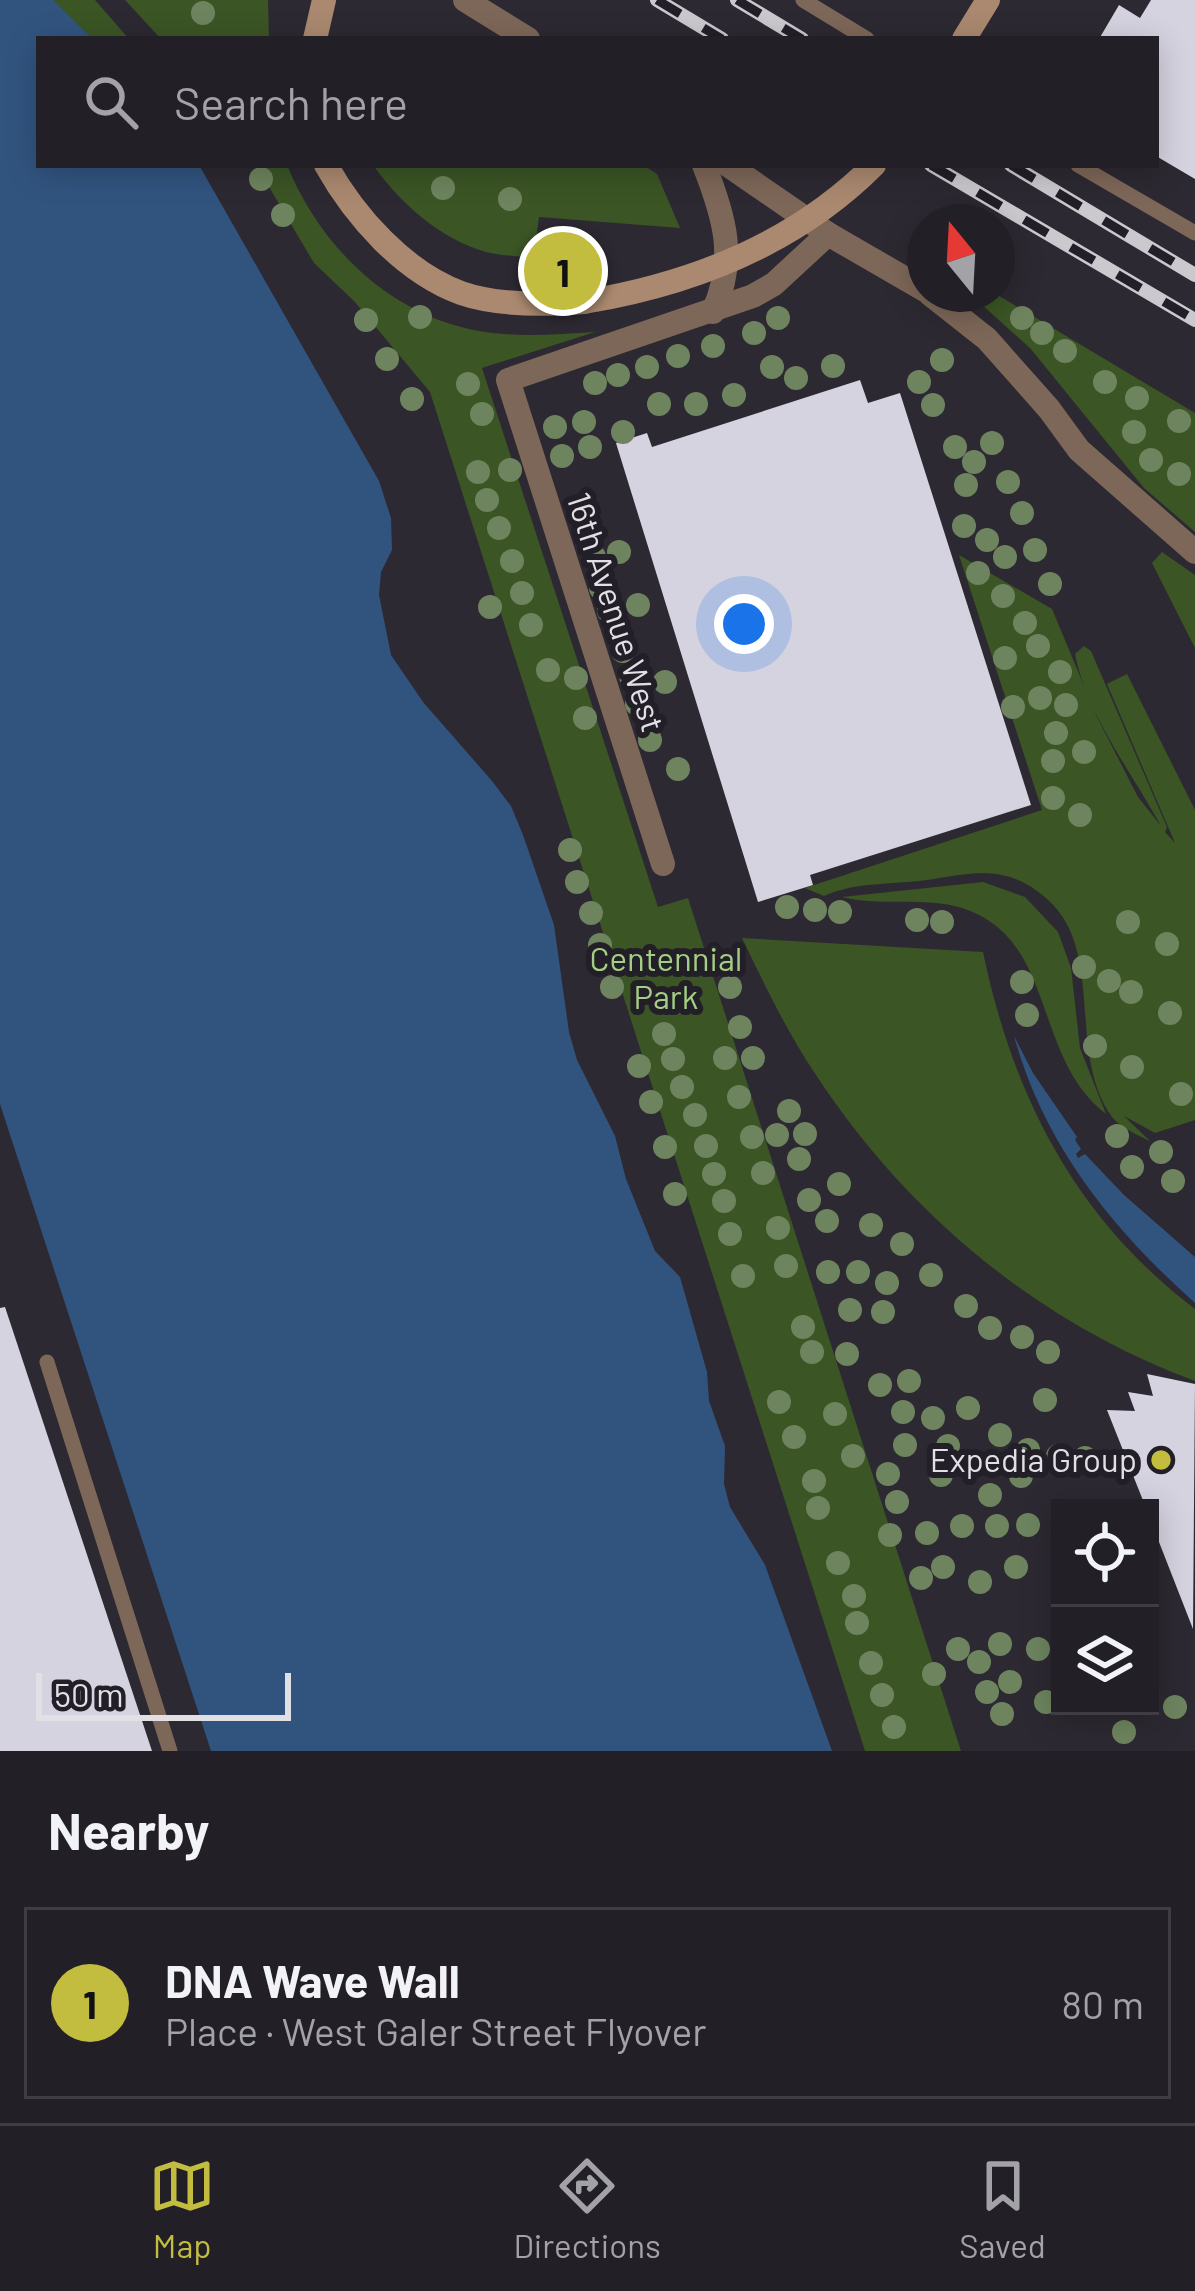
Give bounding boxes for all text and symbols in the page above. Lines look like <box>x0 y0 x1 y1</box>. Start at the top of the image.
search box <box>36 36 1159 168</box>
icon: search <box>78 69 144 135</box>
text: Search here <box>174 75 408 129</box>
north arrow <box>907 204 1015 312</box>
pin: 1 <box>524 226 602 316</box>
street label: 16th Avenue West <box>559 487 674 736</box>
your location <box>714 594 774 654</box>
park label: Centennial Park <box>590 938 742 1016</box>
place label: Expedia Group <box>930 1439 1137 1479</box>
marker: Expedia Group <box>1148 1447 1174 1473</box>
map controls <box>1051 1499 1159 1715</box>
button: locate <box>1051 1499 1159 1607</box>
button: layers <box>1051 1607 1159 1715</box>
scale bar <box>36 1667 291 1720</box>
text: 50 m <box>54 1674 124 1714</box>
text: Nearby <box>48 1799 209 1860</box>
text: DNA Wave Wall <box>165 1953 460 2007</box>
text: 1 <box>83 1980 97 2027</box>
text: 80 m <box>1062 1980 1144 2027</box>
text: Place · West Galer Street Flyover <box>165 2007 707 2054</box>
tab: Map <box>149 2153 215 2265</box>
tab: Directions <box>513 2153 661 2265</box>
tab: Saved <box>959 2153 1046 2265</box>

